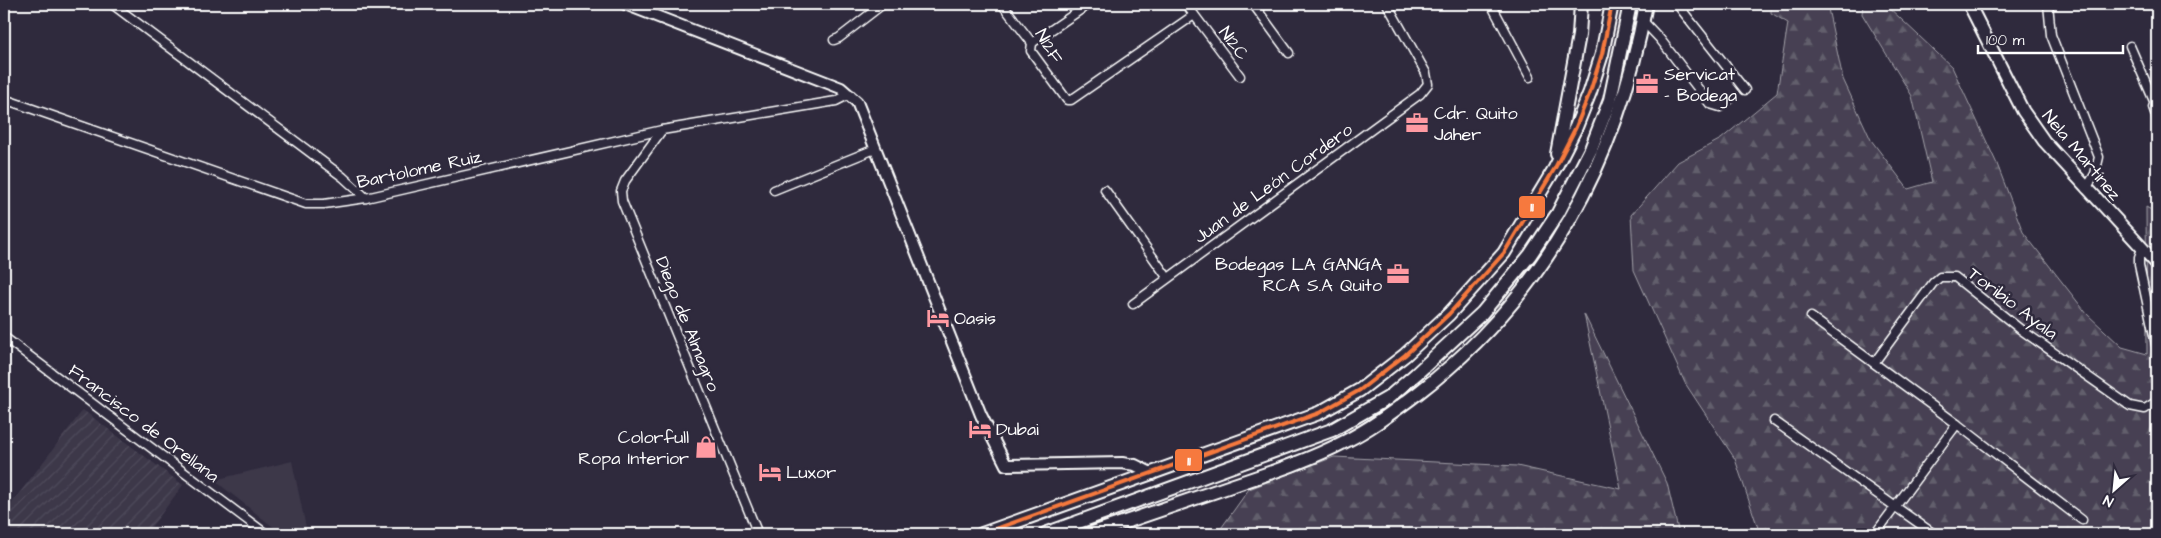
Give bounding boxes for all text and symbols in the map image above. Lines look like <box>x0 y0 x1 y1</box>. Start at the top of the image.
street label: N12C <box>1213 21 1255 66</box>
scale bar <box>1978 22 2124 54</box>
street label: N12F <box>1029 24 1069 69</box>
text: 100 m <box>1986 30 2025 51</box>
place label: Servicat - Bodega <box>1664 62 1737 109</box>
office icon: Servicat - Bodega <box>1634 71 1660 97</box>
place label: Cdr. Quito Jaher <box>1434 101 1518 147</box>
street label: Nela Martínez <box>2036 104 2127 206</box>
office icon: Cdr. Quito Jaher <box>1404 110 1430 136</box>
street label: Juan de León Cordero <box>1189 117 1358 250</box>
street label: Bartolome Ruiz <box>354 144 484 195</box>
line badge: 11 <box>1518 195 1546 219</box>
text: 11 <box>1530 197 1534 217</box>
place label: Bodegas LA GANGA RCA S.A Quito <box>1215 252 1382 298</box>
street label: Diego de Almagro <box>648 253 726 396</box>
office icon: Bodegas LA GANGA RCA S.A Quito <box>1385 261 1411 287</box>
street label: Toribio Ayala <box>1962 261 2063 346</box>
hotel icon: Oasis <box>925 305 951 331</box>
place label: Oasis <box>954 306 996 331</box>
street label: Francisco de Orellana <box>63 358 224 489</box>
hotel icon: Dubai <box>967 416 993 442</box>
place label: Dubai <box>996 417 1039 442</box>
place label: Colorfull Ropa Interior <box>578 425 689 471</box>
shop icon: Colorfull Ropa Interior <box>693 434 719 460</box>
line badge: 11 <box>1174 448 1203 472</box>
text: 11 <box>1187 451 1191 471</box>
hotel icon: Luxor <box>757 459 783 485</box>
place label: Luxor <box>786 460 836 485</box>
north arrow <box>2088 466 2138 516</box>
text: N <box>2100 490 2117 512</box>

